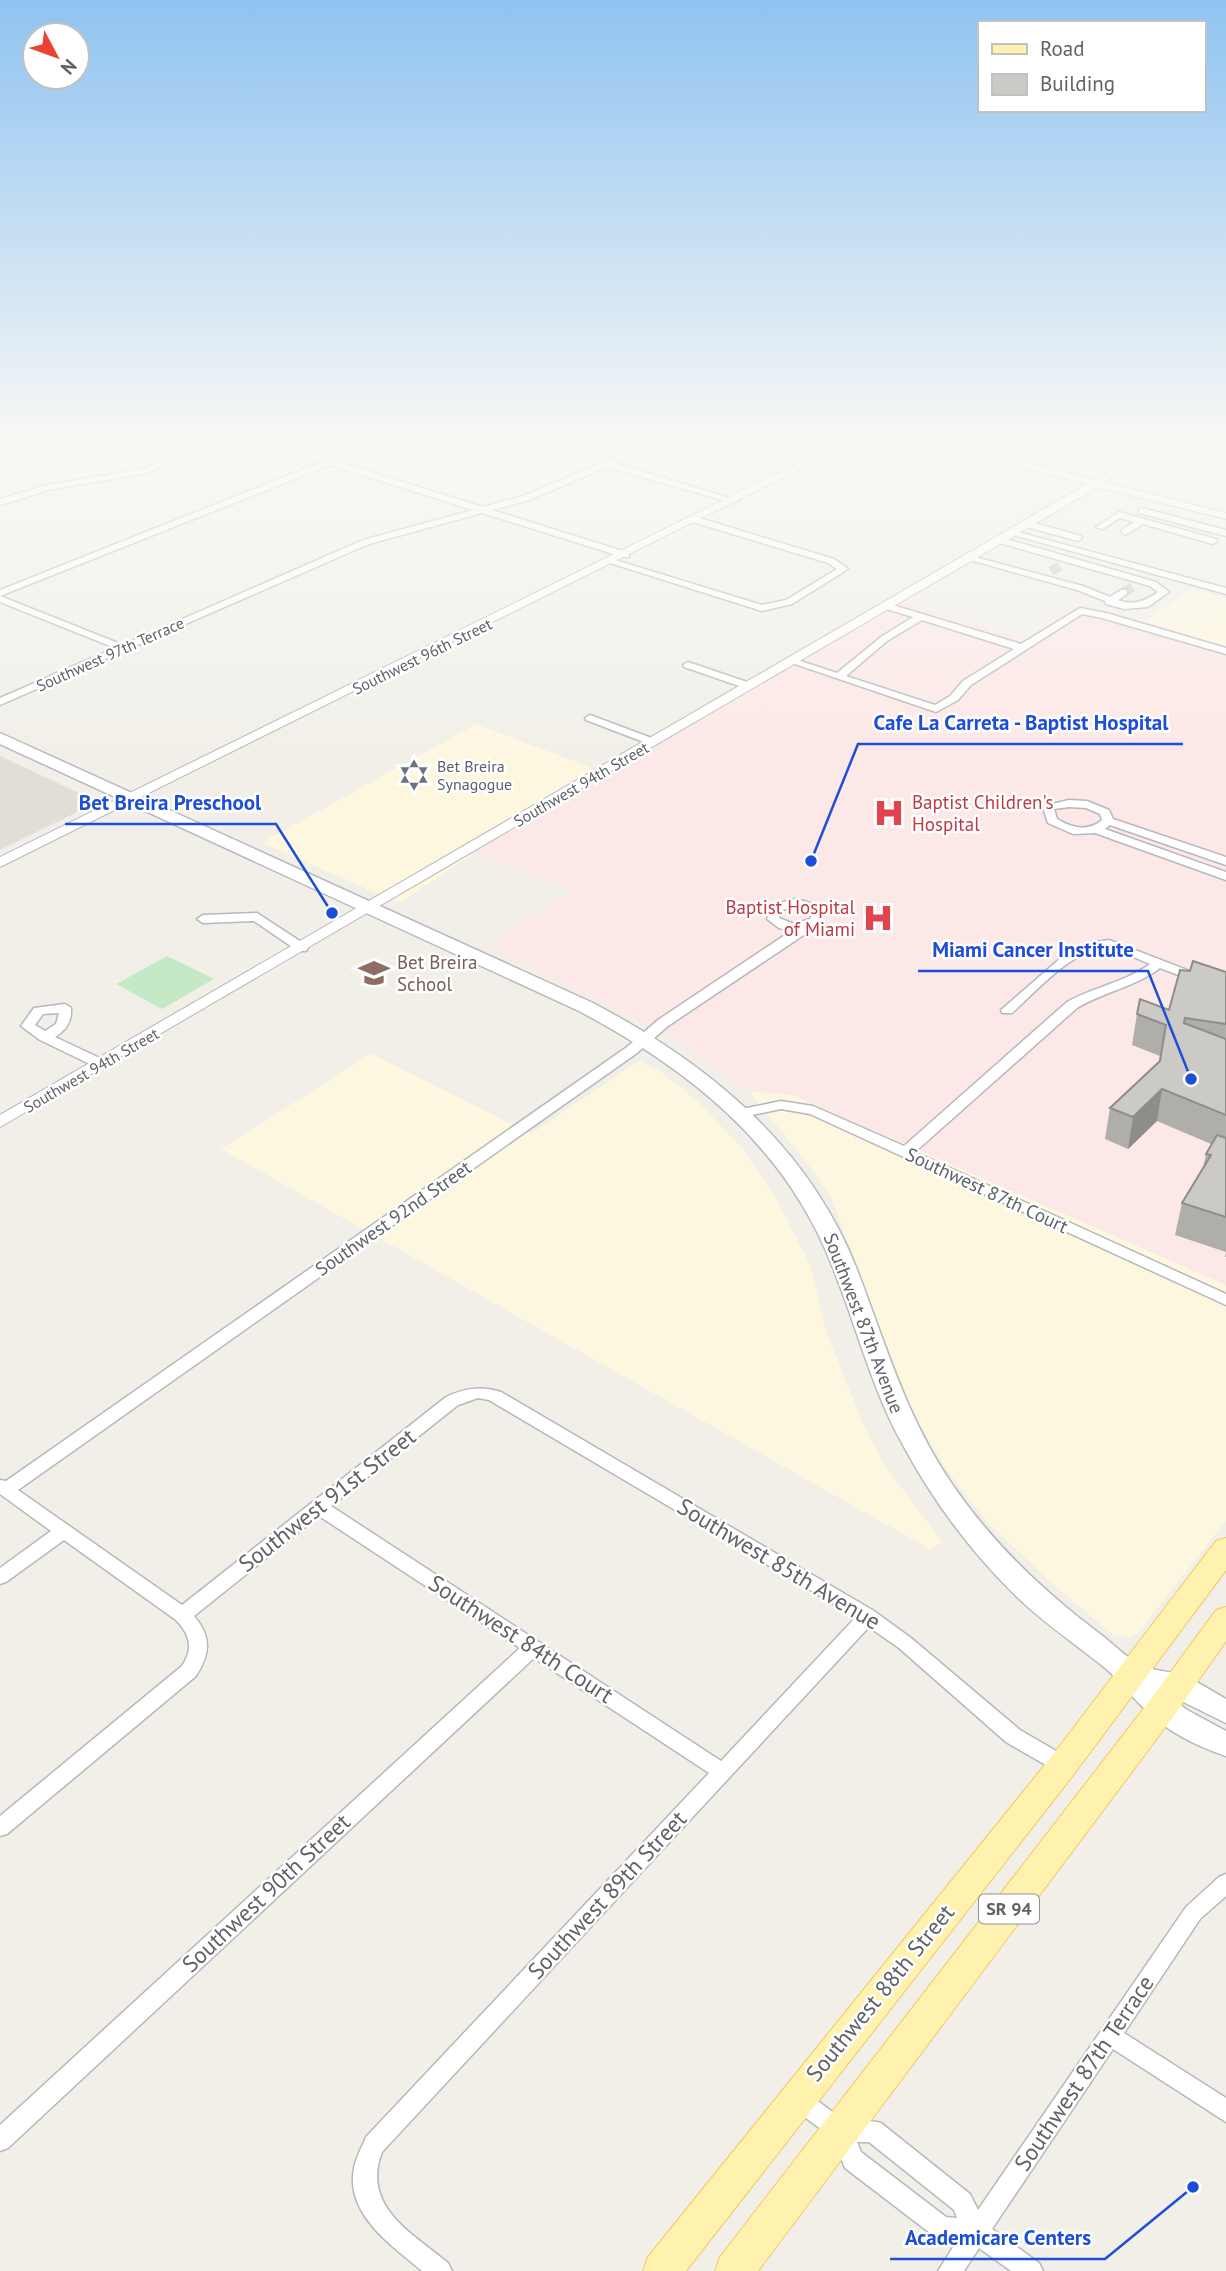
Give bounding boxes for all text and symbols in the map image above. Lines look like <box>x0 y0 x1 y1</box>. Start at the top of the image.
north arrow <box>21 21 91 91</box>
legend <box>978 21 1205 112</box>
text: Road <box>1040 35 1084 62</box>
text: N <box>56 55 82 80</box>
text: Building <box>1040 70 1115 97</box>
street label: Southwest 97th Terrace <box>33 612 187 696</box>
street label: Southwest 96th Street <box>349 613 496 698</box>
callout: Cafe La Carreta - Baptist Hospital <box>858 702 1183 744</box>
text: Cafe La Carreta - Baptist Hospital <box>874 709 1169 736</box>
street label: Southwest 94th Street <box>510 737 653 831</box>
place label: Bet Breira Synagogue <box>437 756 512 794</box>
synagogue icon: Bet Breira Synagogue <box>397 758 431 792</box>
callout: Bet Breira Preschool <box>65 782 276 824</box>
text: Bet Breira Preschool <box>79 789 262 816</box>
place label: Baptist Children's Hospital <box>912 790 1053 836</box>
hospital icon: Baptist Children's Hospital <box>872 796 906 830</box>
place label: Baptist Hospital of Miami <box>725 895 855 941</box>
hospital icon: Baptist Hospital of Miami <box>861 901 895 935</box>
callout: Miami Cancer Institute <box>918 929 1148 971</box>
text: Miami Cancer Institute <box>932 936 1134 963</box>
place label: Bet Breira School <box>397 950 477 996</box>
school or university icon: Bet Breira School <box>357 956 391 990</box>
street label: Southwest 94th Street <box>20 1023 163 1117</box>
street label: Southwest 87th Court <box>902 1142 1073 1238</box>
street label: Southwest 92nd Street <box>310 1155 476 1281</box>
street label: Southwest 87th Avenue <box>819 1229 909 1417</box>
street label: Southwest 91st Street <box>232 1421 421 1578</box>
street label: Southwest 85th Avenue <box>672 1491 886 1636</box>
street label: Southwest 84th Court <box>424 1568 619 1709</box>
street label: Southwest 89th Street <box>521 1804 692 1985</box>
street label: Southwest 90th Street <box>175 1807 356 1978</box>
road number: SR 94 <box>979 1895 1039 1924</box>
street label: Southwest 88th Street <box>799 1898 960 2087</box>
street label: Southwest 87th Terrace <box>1007 1969 1160 2176</box>
callout: Academicare Centers <box>890 2217 1105 2259</box>
text: Academicare Centers <box>905 2224 1091 2251</box>

